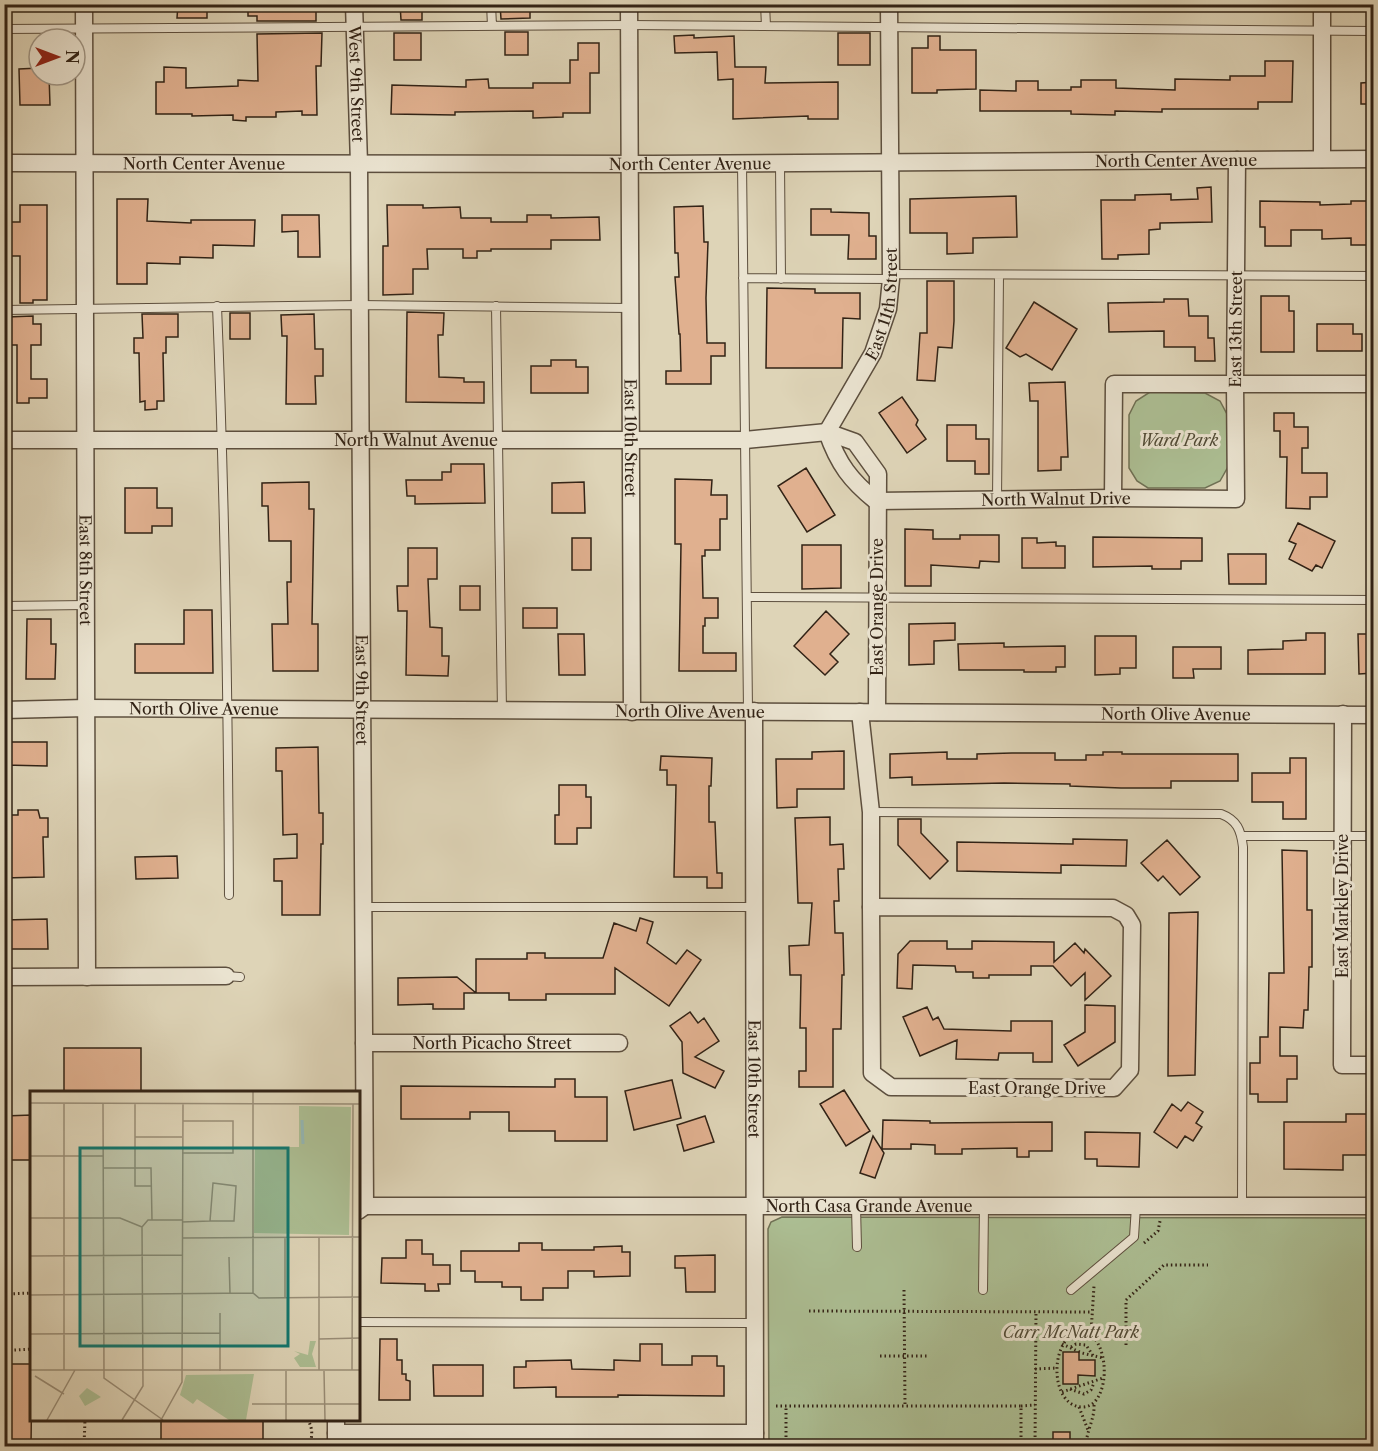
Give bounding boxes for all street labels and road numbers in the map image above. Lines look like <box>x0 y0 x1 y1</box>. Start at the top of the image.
street label: West 9th Street <box>345 24 368 143</box>
street label: North Center Avenue <box>1095 150 1257 171</box>
street label: North Center Avenue <box>123 153 285 173</box>
street label: North Center Avenue <box>609 153 771 174</box>
street label: East 11th Street <box>861 247 901 364</box>
street label: East 13th Street <box>1225 270 1246 388</box>
street label: East 10th Street <box>621 379 641 498</box>
street label: North Walnut Avenue <box>334 430 498 450</box>
street label: North Walnut Drive <box>981 488 1131 510</box>
street label: East 8th Street <box>76 514 96 626</box>
street label: East Orange Drive <box>867 538 887 676</box>
street label: East 9th Street <box>352 634 372 746</box>
street label: North Olive Avenue <box>129 698 279 719</box>
street label: North Olive Avenue <box>615 701 765 722</box>
street label: North Olive Avenue <box>1101 704 1251 724</box>
street label: East Markley Drive <box>1332 834 1352 978</box>
street label: East 10th Street <box>744 1020 765 1139</box>
street label: North Picacho Street <box>412 1033 572 1053</box>
street label: East Orange Drive <box>968 1078 1106 1098</box>
street label: North Casa Grande Avenue <box>766 1196 972 1216</box>

